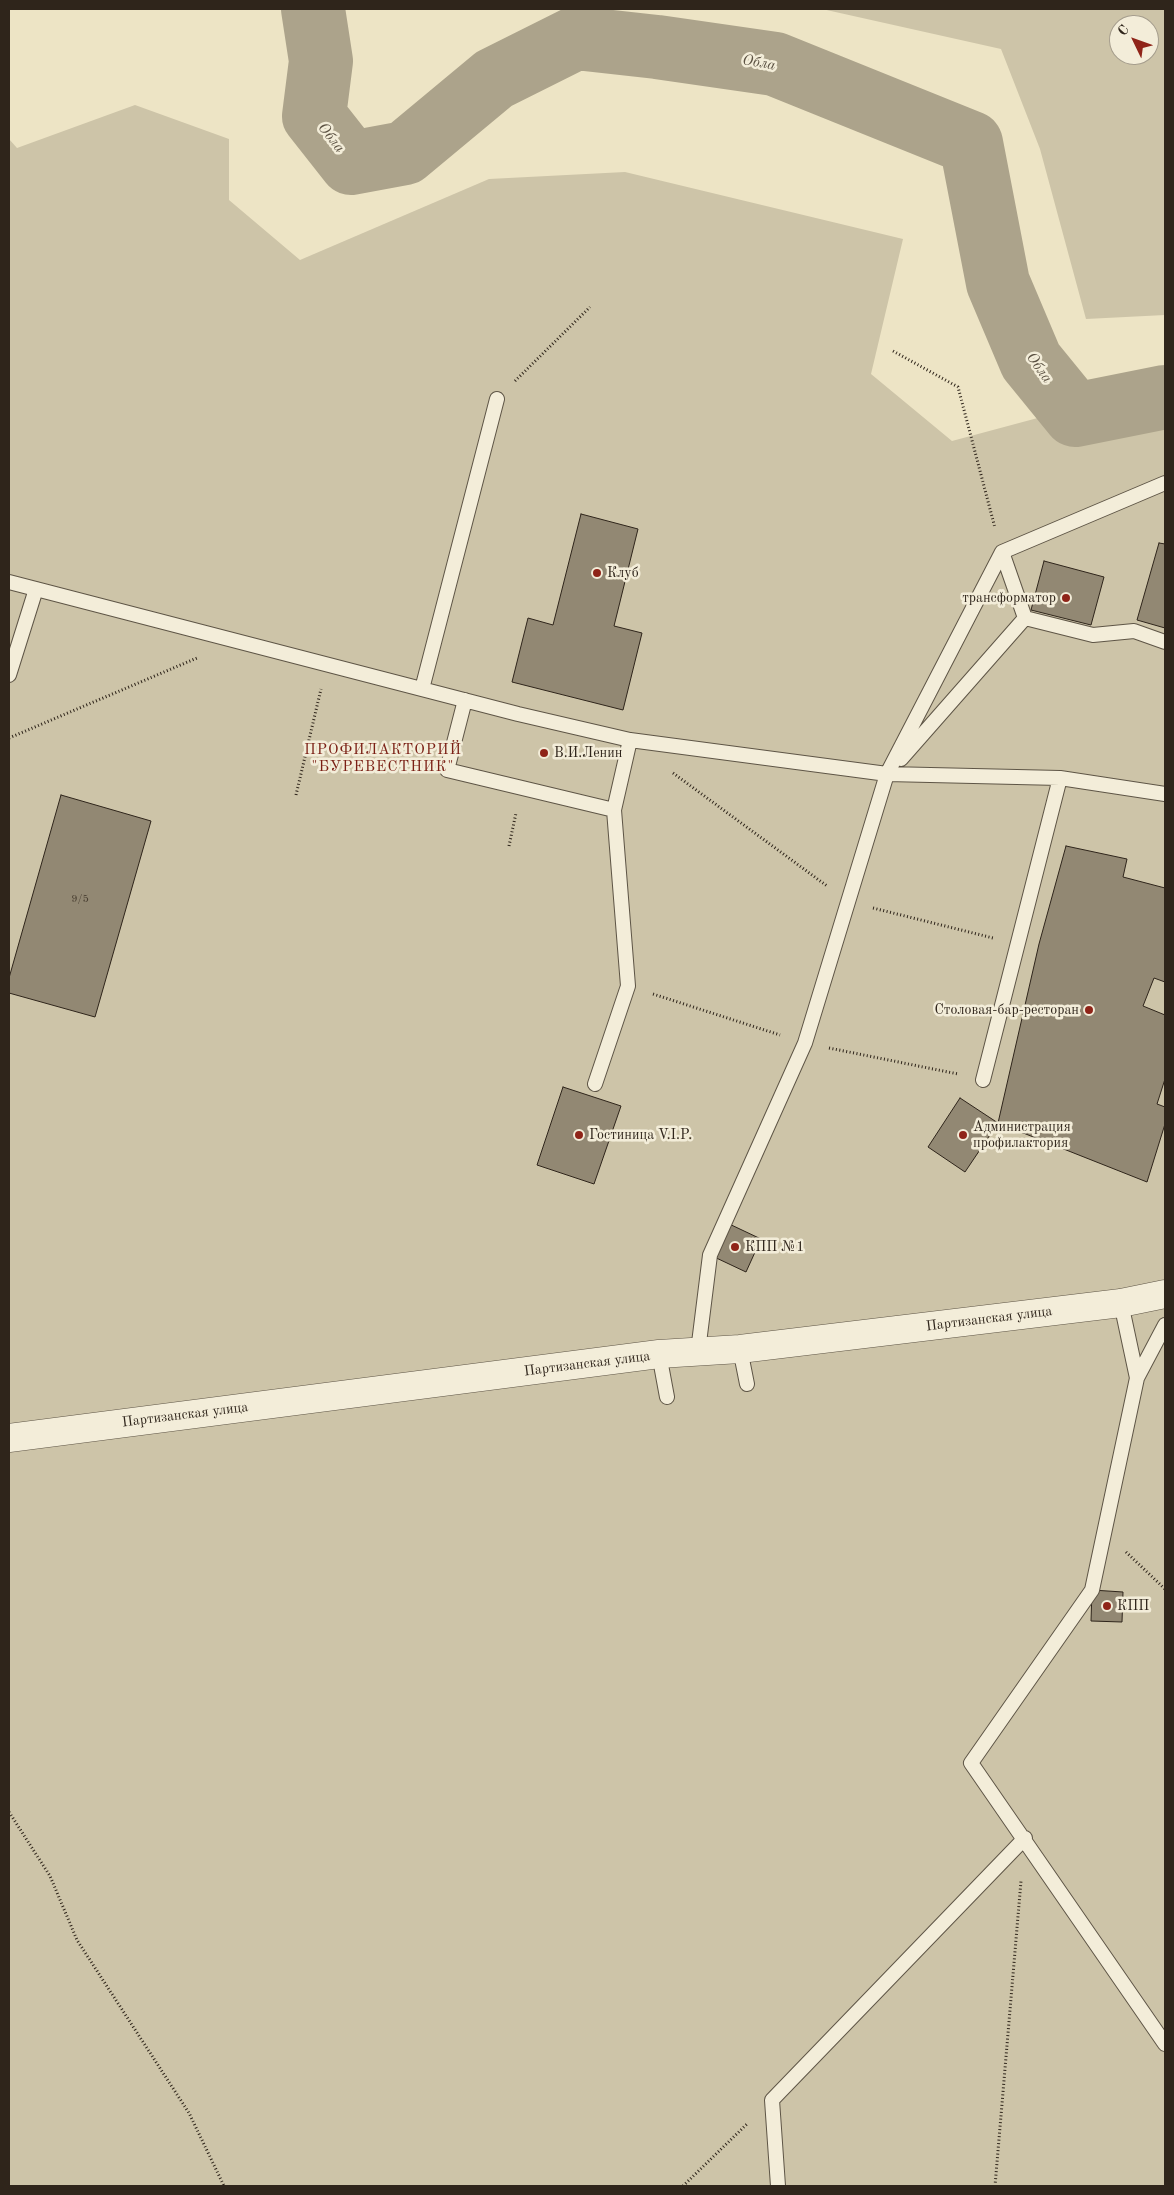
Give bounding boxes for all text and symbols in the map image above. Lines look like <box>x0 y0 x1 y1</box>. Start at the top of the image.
north arrow <box>1109 15 1159 65</box>
text: С <box>1115 23 1132 39</box>
water label: Обла <box>741 51 777 75</box>
water label: Обла <box>314 119 348 157</box>
water label: Обла <box>1022 349 1056 387</box>
place label: Клуб <box>607 565 639 581</box>
marker: Клуб <box>591 567 603 579</box>
place label: трансформатор <box>962 590 1056 606</box>
marker: трансформатор <box>1060 592 1072 604</box>
district label: ПРОФИЛАКТОРИЙ "БУРЕВЕСТНИК" <box>302 741 464 776</box>
place label: В.И.Ленин <box>554 745 622 761</box>
marker: В.И.Ленин <box>538 747 550 759</box>
house number: 9/5 <box>71 892 89 906</box>
place label: Столовая-бар-ресторан <box>934 1002 1079 1018</box>
marker: Столовая-бар-ресторан <box>1083 1004 1095 1016</box>
place label: Администрация профилактория <box>973 1119 1071 1152</box>
place label: Гостиница V.I.P. <box>589 1127 692 1143</box>
marker: Гостиница V.I.P. <box>573 1129 585 1141</box>
marker: Администрация профилактория <box>957 1129 969 1141</box>
place label: КПП №1 <box>745 1239 804 1255</box>
marker: КПП №1 <box>729 1241 741 1253</box>
street label: Партизанская улица <box>925 1303 1053 1335</box>
street label: Партизанская улица <box>523 1348 651 1380</box>
street label: Партизанская улица <box>121 1399 249 1431</box>
place label: КПП <box>1117 1598 1149 1614</box>
marker: КПП <box>1101 1600 1113 1612</box>

